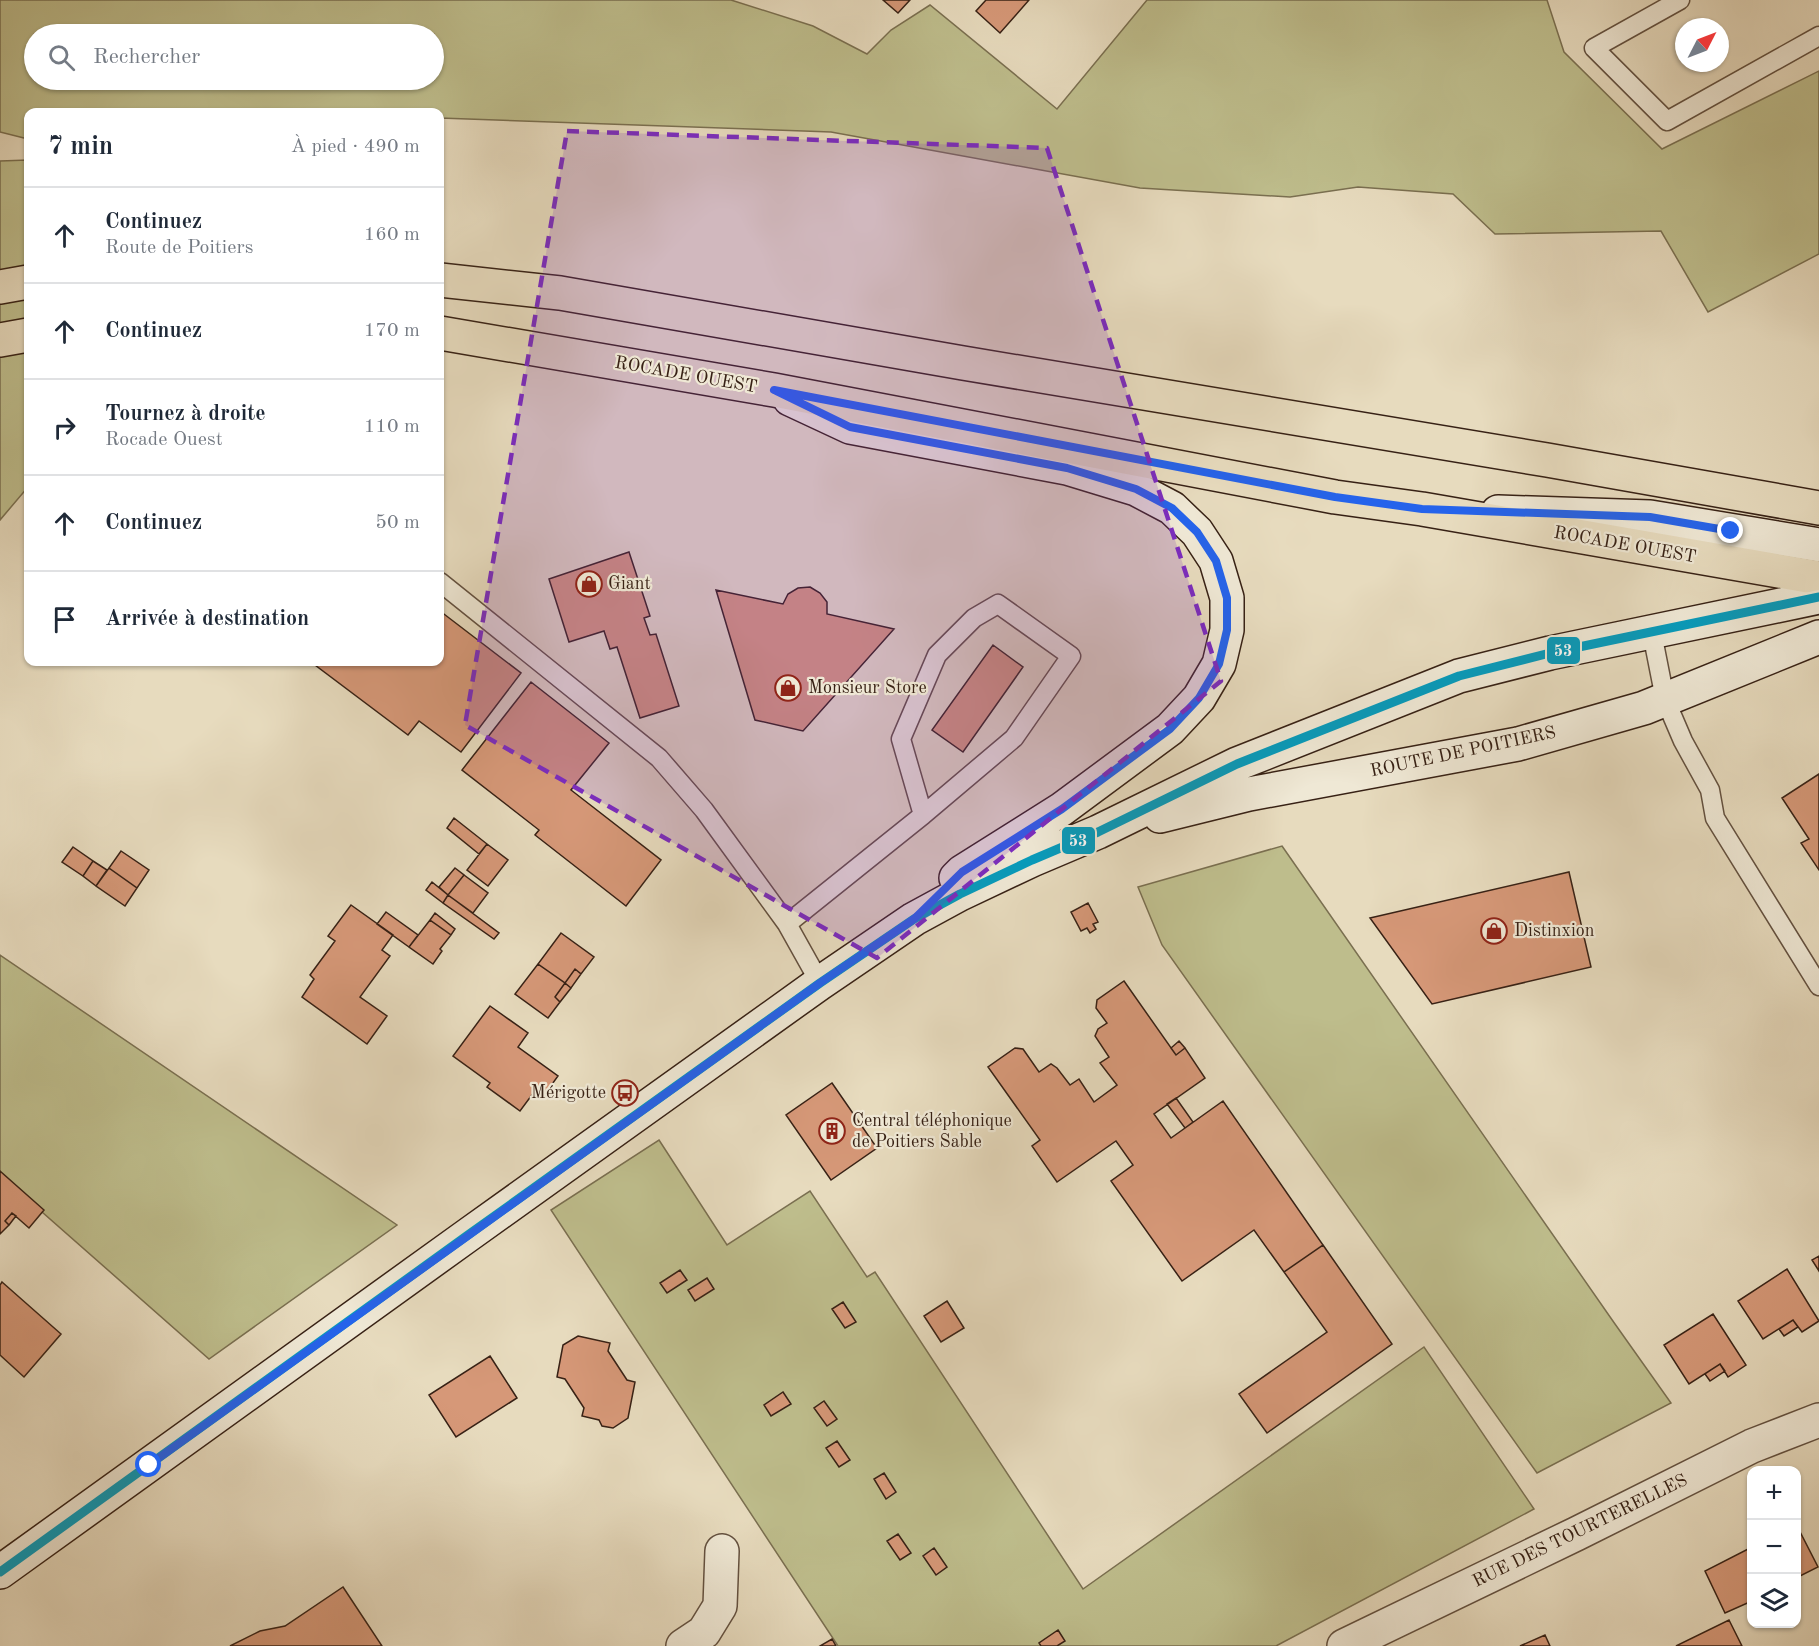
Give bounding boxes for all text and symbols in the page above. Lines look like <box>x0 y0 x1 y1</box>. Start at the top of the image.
north arrow <box>1675 18 1729 72</box>
search box <box>24 24 444 90</box>
icon: search <box>45 41 78 74</box>
text: Rechercher <box>93 46 200 68</box>
text: 7 min <box>48 134 113 160</box>
text: À pied · 490 m <box>291 137 420 157</box>
text: Continuez <box>105 211 202 233</box>
icon: ahead <box>48 219 81 252</box>
text: 160 m <box>364 225 420 245</box>
text: Route de Poitiers <box>105 238 253 258</box>
icon: ahead <box>48 315 81 348</box>
text: Continuez <box>105 320 202 342</box>
text: 170 m <box>364 321 420 341</box>
street label: ROCADE OUEST <box>613 354 759 396</box>
text: Tournez à droite <box>105 403 266 425</box>
icon: right <box>48 411 81 444</box>
text: 110 m <box>364 417 420 437</box>
text: Rocade Ouest <box>105 430 223 450</box>
icon: ahead <box>48 507 81 540</box>
text: Continuez <box>105 512 202 534</box>
text: 50 m <box>375 513 420 533</box>
route end <box>1717 517 1743 543</box>
street label: ROCADE OUEST <box>1552 524 1698 566</box>
shop icon: Giant <box>574 569 604 599</box>
place label: Giant <box>608 575 651 593</box>
icon: arrive <box>48 603 81 636</box>
text: Arrivée à destination <box>105 608 309 630</box>
line badge: 53 <box>1546 636 1581 665</box>
text: 53 <box>1554 644 1572 660</box>
shop icon: Monsieur Store <box>773 673 803 703</box>
place label: Monsieur Store <box>808 679 927 697</box>
street label: ROUTE DE POITIERS <box>1369 724 1557 780</box>
line badge: 53 <box>1061 826 1096 855</box>
text: 53 <box>1069 834 1087 850</box>
shop icon: Distinxion <box>1479 916 1509 946</box>
place label: Distinxion <box>1514 922 1595 940</box>
bus stop icon: Mérigotte <box>610 1078 640 1108</box>
place label: Mérigotte <box>531 1084 606 1102</box>
place label: Central téléphonique de Poitiers Sable <box>852 1112 1012 1151</box>
building icon: Central téléphonique de Poitiers Sable <box>817 1116 847 1146</box>
route start <box>135 1451 161 1477</box>
map controls <box>1747 1466 1801 1628</box>
button: + <box>1747 1466 1801 1520</box>
street label: RUE DES TOURTERELLES <box>1470 1471 1690 1591</box>
button: − <box>1747 1520 1801 1574</box>
button: layers <box>1747 1574 1801 1628</box>

